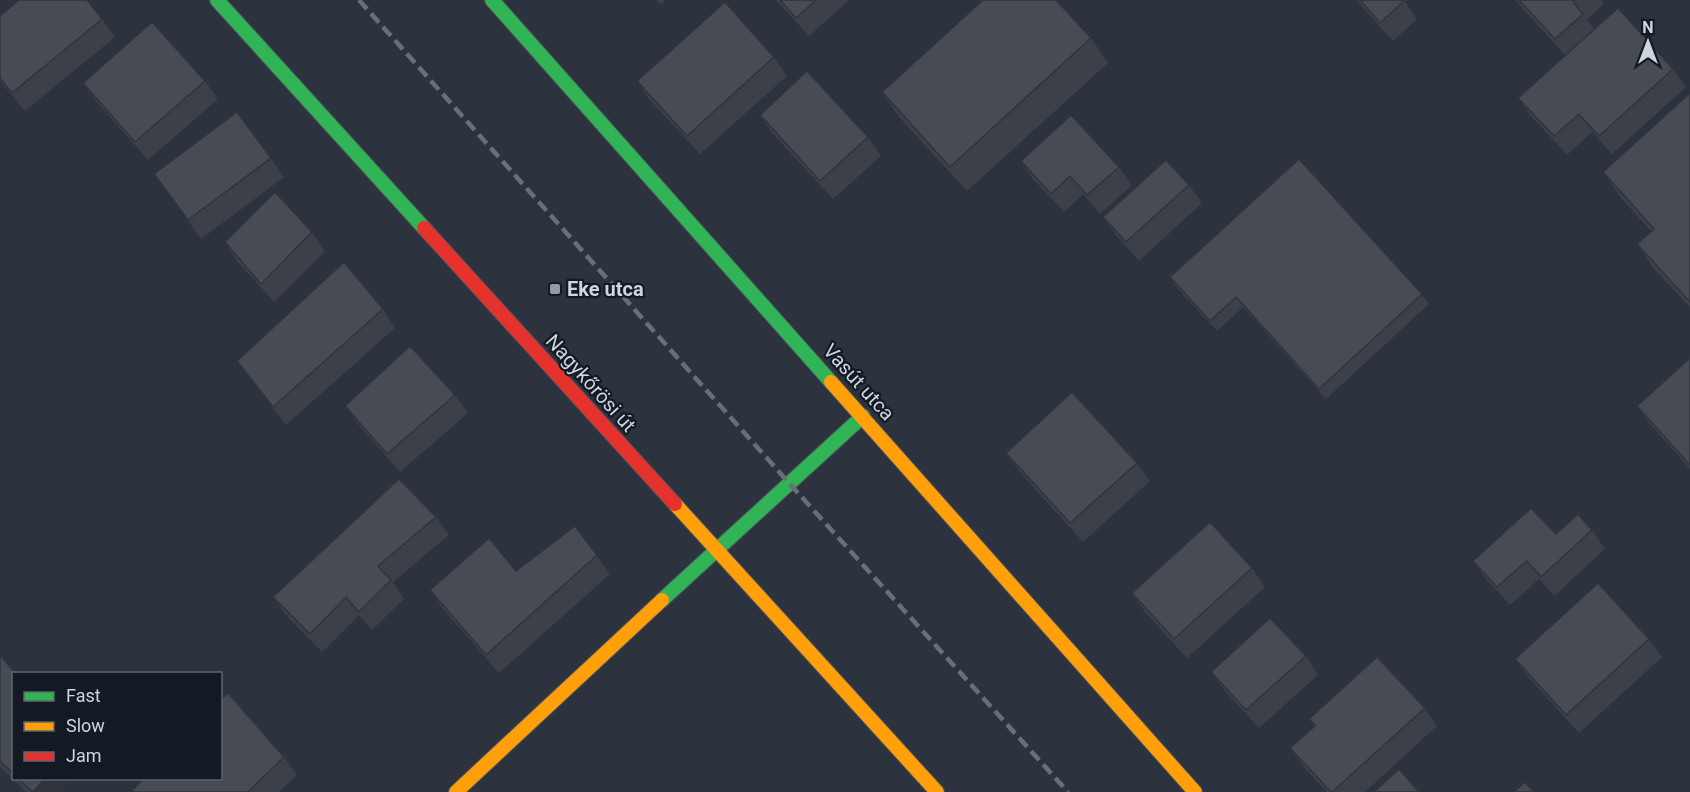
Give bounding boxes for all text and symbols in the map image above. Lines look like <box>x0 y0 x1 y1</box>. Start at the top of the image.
north arrow <box>1618 12 1678 72</box>
text: N <box>1642 18 1654 37</box>
place label: Eke utca <box>567 277 644 301</box>
marker: Eke utca <box>548 282 562 296</box>
street label: Nagykőrösi út <box>541 329 641 437</box>
street label: Vasút utca <box>818 339 900 425</box>
legend <box>12 672 222 780</box>
text: Fast <box>66 685 101 706</box>
text: Slow <box>66 715 105 736</box>
text: Jam <box>66 745 102 766</box>

